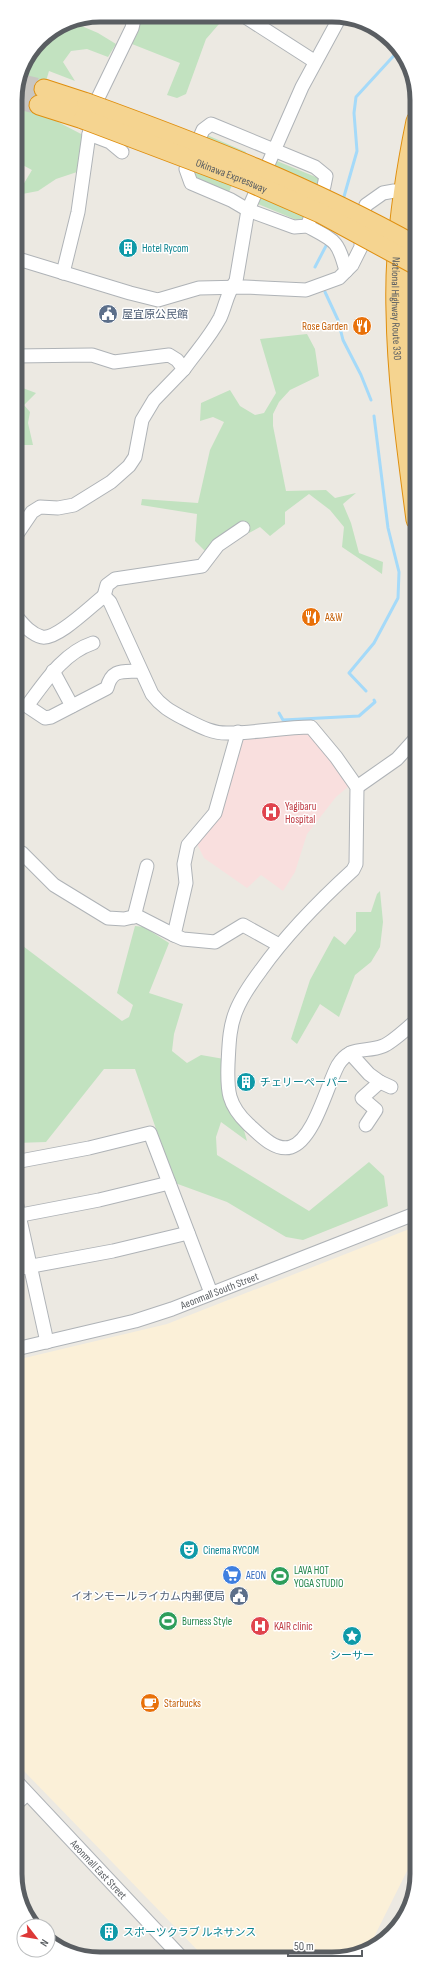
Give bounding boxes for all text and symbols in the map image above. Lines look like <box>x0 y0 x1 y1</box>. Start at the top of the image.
street label: Okinawa Expressway <box>194 156 270 196</box>
building icon: Hotel Rycom <box>117 237 139 259</box>
place label: Hotel Rycom <box>142 242 189 255</box>
street label: National Highway Route 330 <box>389 257 405 361</box>
public building icon: 屋宜原公民館 <box>97 303 119 325</box>
place label: 屋宜原公民館 <box>122 308 188 321</box>
restaurant icon: Rose Garden <box>351 315 373 337</box>
place label: Rose Garden <box>302 320 348 333</box>
restaurant icon: A&W <box>300 606 322 628</box>
place label: A&W <box>324 611 342 624</box>
place label: Yagibaru Hospital <box>285 800 317 826</box>
hospital icon: Yagibaru Hospital <box>260 801 282 823</box>
building icon: チェリーペーパー <box>235 1071 257 1093</box>
place label: チェリーペーパー <box>260 1076 348 1089</box>
street label: Aeonmall South Street <box>178 1269 261 1312</box>
theatre icon: Cinema RYCOM <box>178 1539 200 1561</box>
place label: Cinema RYCOM <box>203 1544 259 1557</box>
supermarket icon: AEON <box>221 1564 243 1586</box>
place label: LAVA HOT YOGA STUDIO <box>294 1564 343 1590</box>
sports icon: LAVA HOT YOGA STUDIO <box>269 1565 291 1587</box>
place label: AEON <box>245 1569 266 1582</box>
public building icon: イオンモールライカム内郵便局 <box>228 1585 250 1607</box>
place label: イオンモールライカム内郵便局 <box>71 1590 225 1603</box>
sports icon: Burness Style <box>157 1610 179 1632</box>
place label: Burness Style <box>182 1615 232 1628</box>
hospital icon: KAIR clinic <box>249 1615 271 1637</box>
place label: KAIR clinic <box>274 1620 313 1633</box>
place icon: シーサー <box>341 1625 363 1647</box>
place label: シーサー <box>330 1649 374 1662</box>
cafe icon: Starbucks <box>139 1692 161 1714</box>
place label: Starbucks <box>164 1697 201 1710</box>
street label: Aeonmall East Street <box>67 1836 130 1902</box>
north arrow <box>16 1918 56 1958</box>
building icon: スポーツクラブ ルネサンス <box>98 1921 120 1943</box>
place label: スポーツクラブ ルネサンス <box>123 1926 256 1939</box>
scale bar <box>288 1932 362 1958</box>
text: N <box>37 1937 51 1949</box>
text: 50 m <box>294 1939 314 1954</box>

